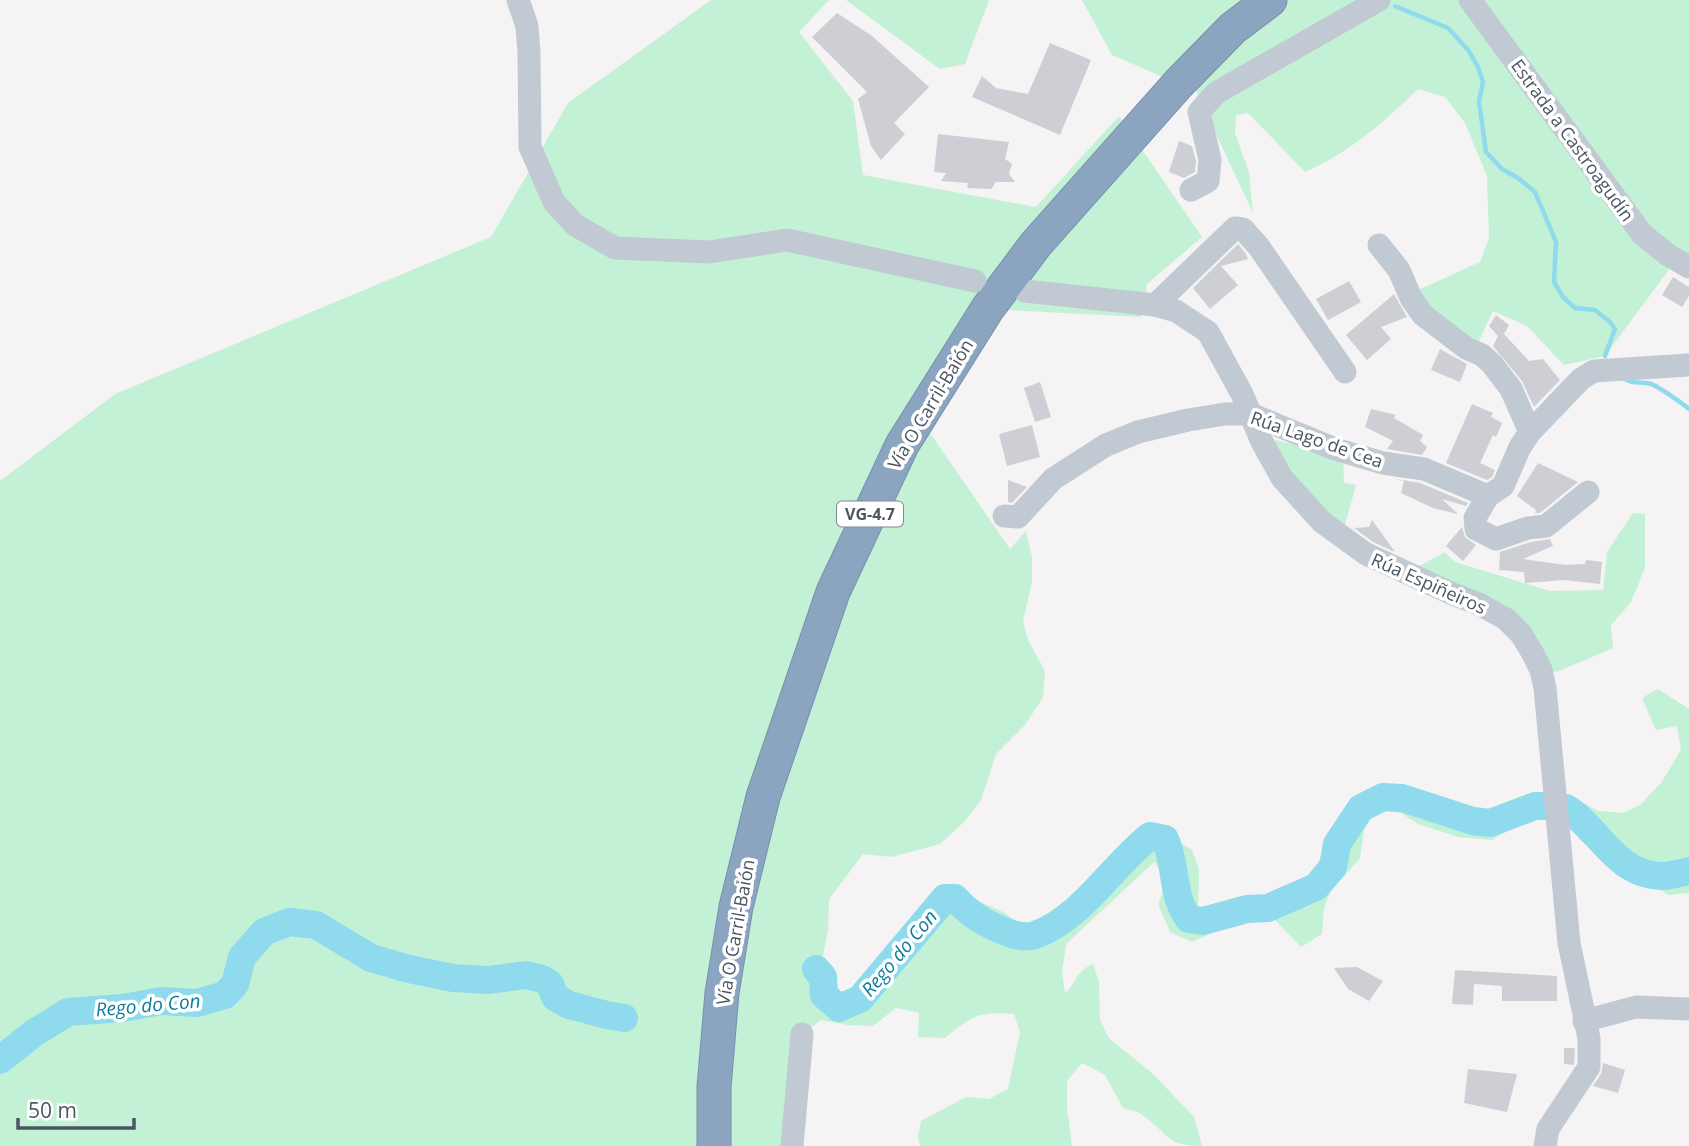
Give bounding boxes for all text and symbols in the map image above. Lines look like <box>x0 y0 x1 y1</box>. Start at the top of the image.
street label: Estrada a Castroagudín <box>1506 54 1640 226</box>
street label: Vía O Carril-Baión <box>882 335 978 473</box>
street label: Rúa Lago de Cea <box>1247 405 1387 473</box>
road number: VG-4.7 <box>837 502 903 526</box>
street label: Rúa Espiñeiros <box>1368 547 1490 619</box>
street label: Vía O Carril-Baión <box>710 857 760 1007</box>
water label: Rego do Con <box>855 904 943 1002</box>
water label: Rego do Con <box>94 987 202 1023</box>
scale bar <box>18 1086 133 1130</box>
text: 50 m <box>28 1096 77 1124</box>

